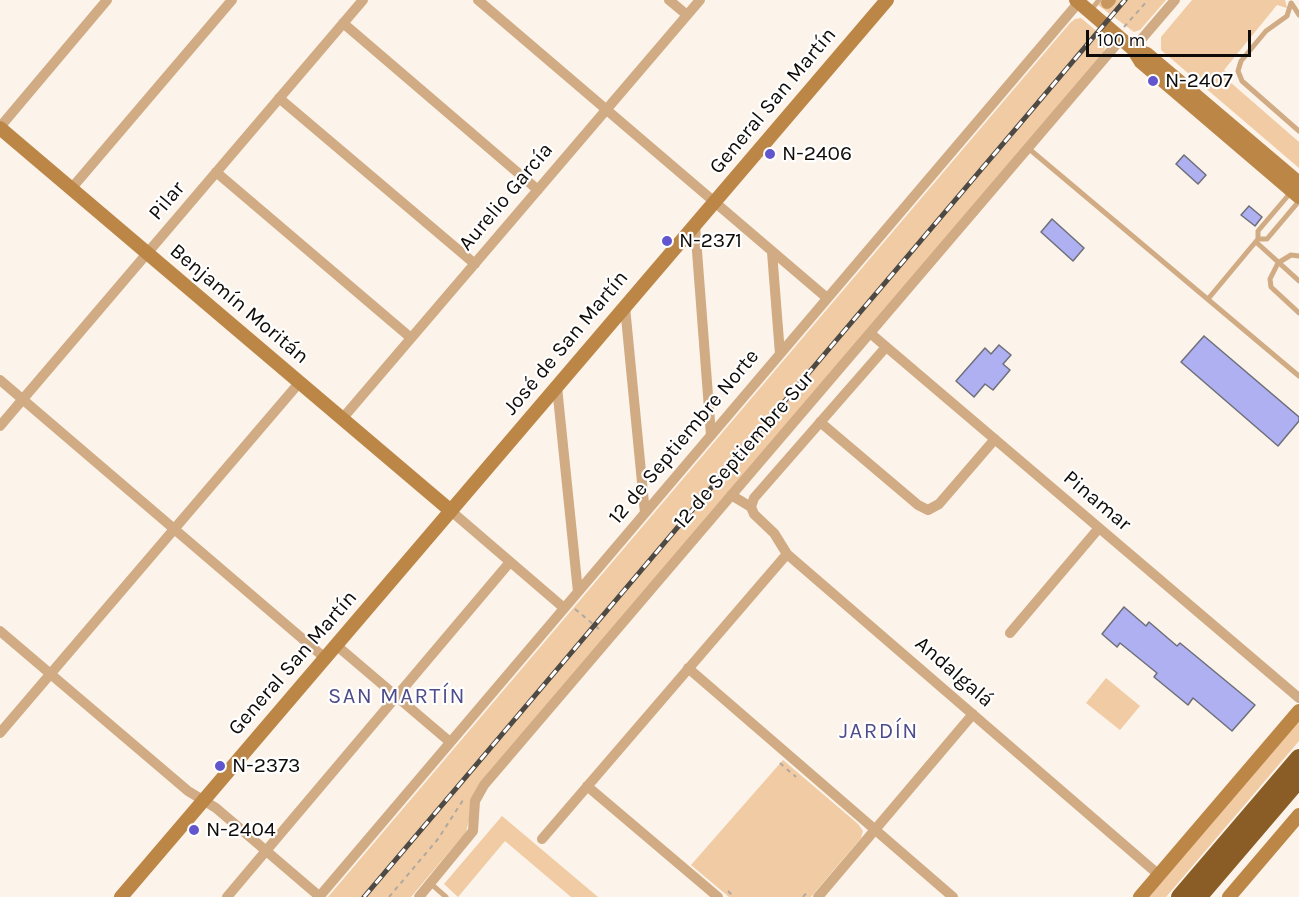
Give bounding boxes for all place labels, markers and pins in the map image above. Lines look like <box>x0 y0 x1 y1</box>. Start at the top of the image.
place label: N-2407 <box>1165 68 1233 94</box>
marker: N-2407 <box>1146 74 1160 88</box>
place label: N-2406 <box>782 141 852 167</box>
marker: N-2406 <box>763 147 777 161</box>
place label: N-2371 <box>679 228 742 254</box>
marker: N-2371 <box>660 234 674 248</box>
place label: N-2373 <box>232 753 301 779</box>
marker: N-2373 <box>213 759 227 773</box>
place label: N-2404 <box>206 817 276 843</box>
marker: N-2404 <box>187 823 201 837</box>

